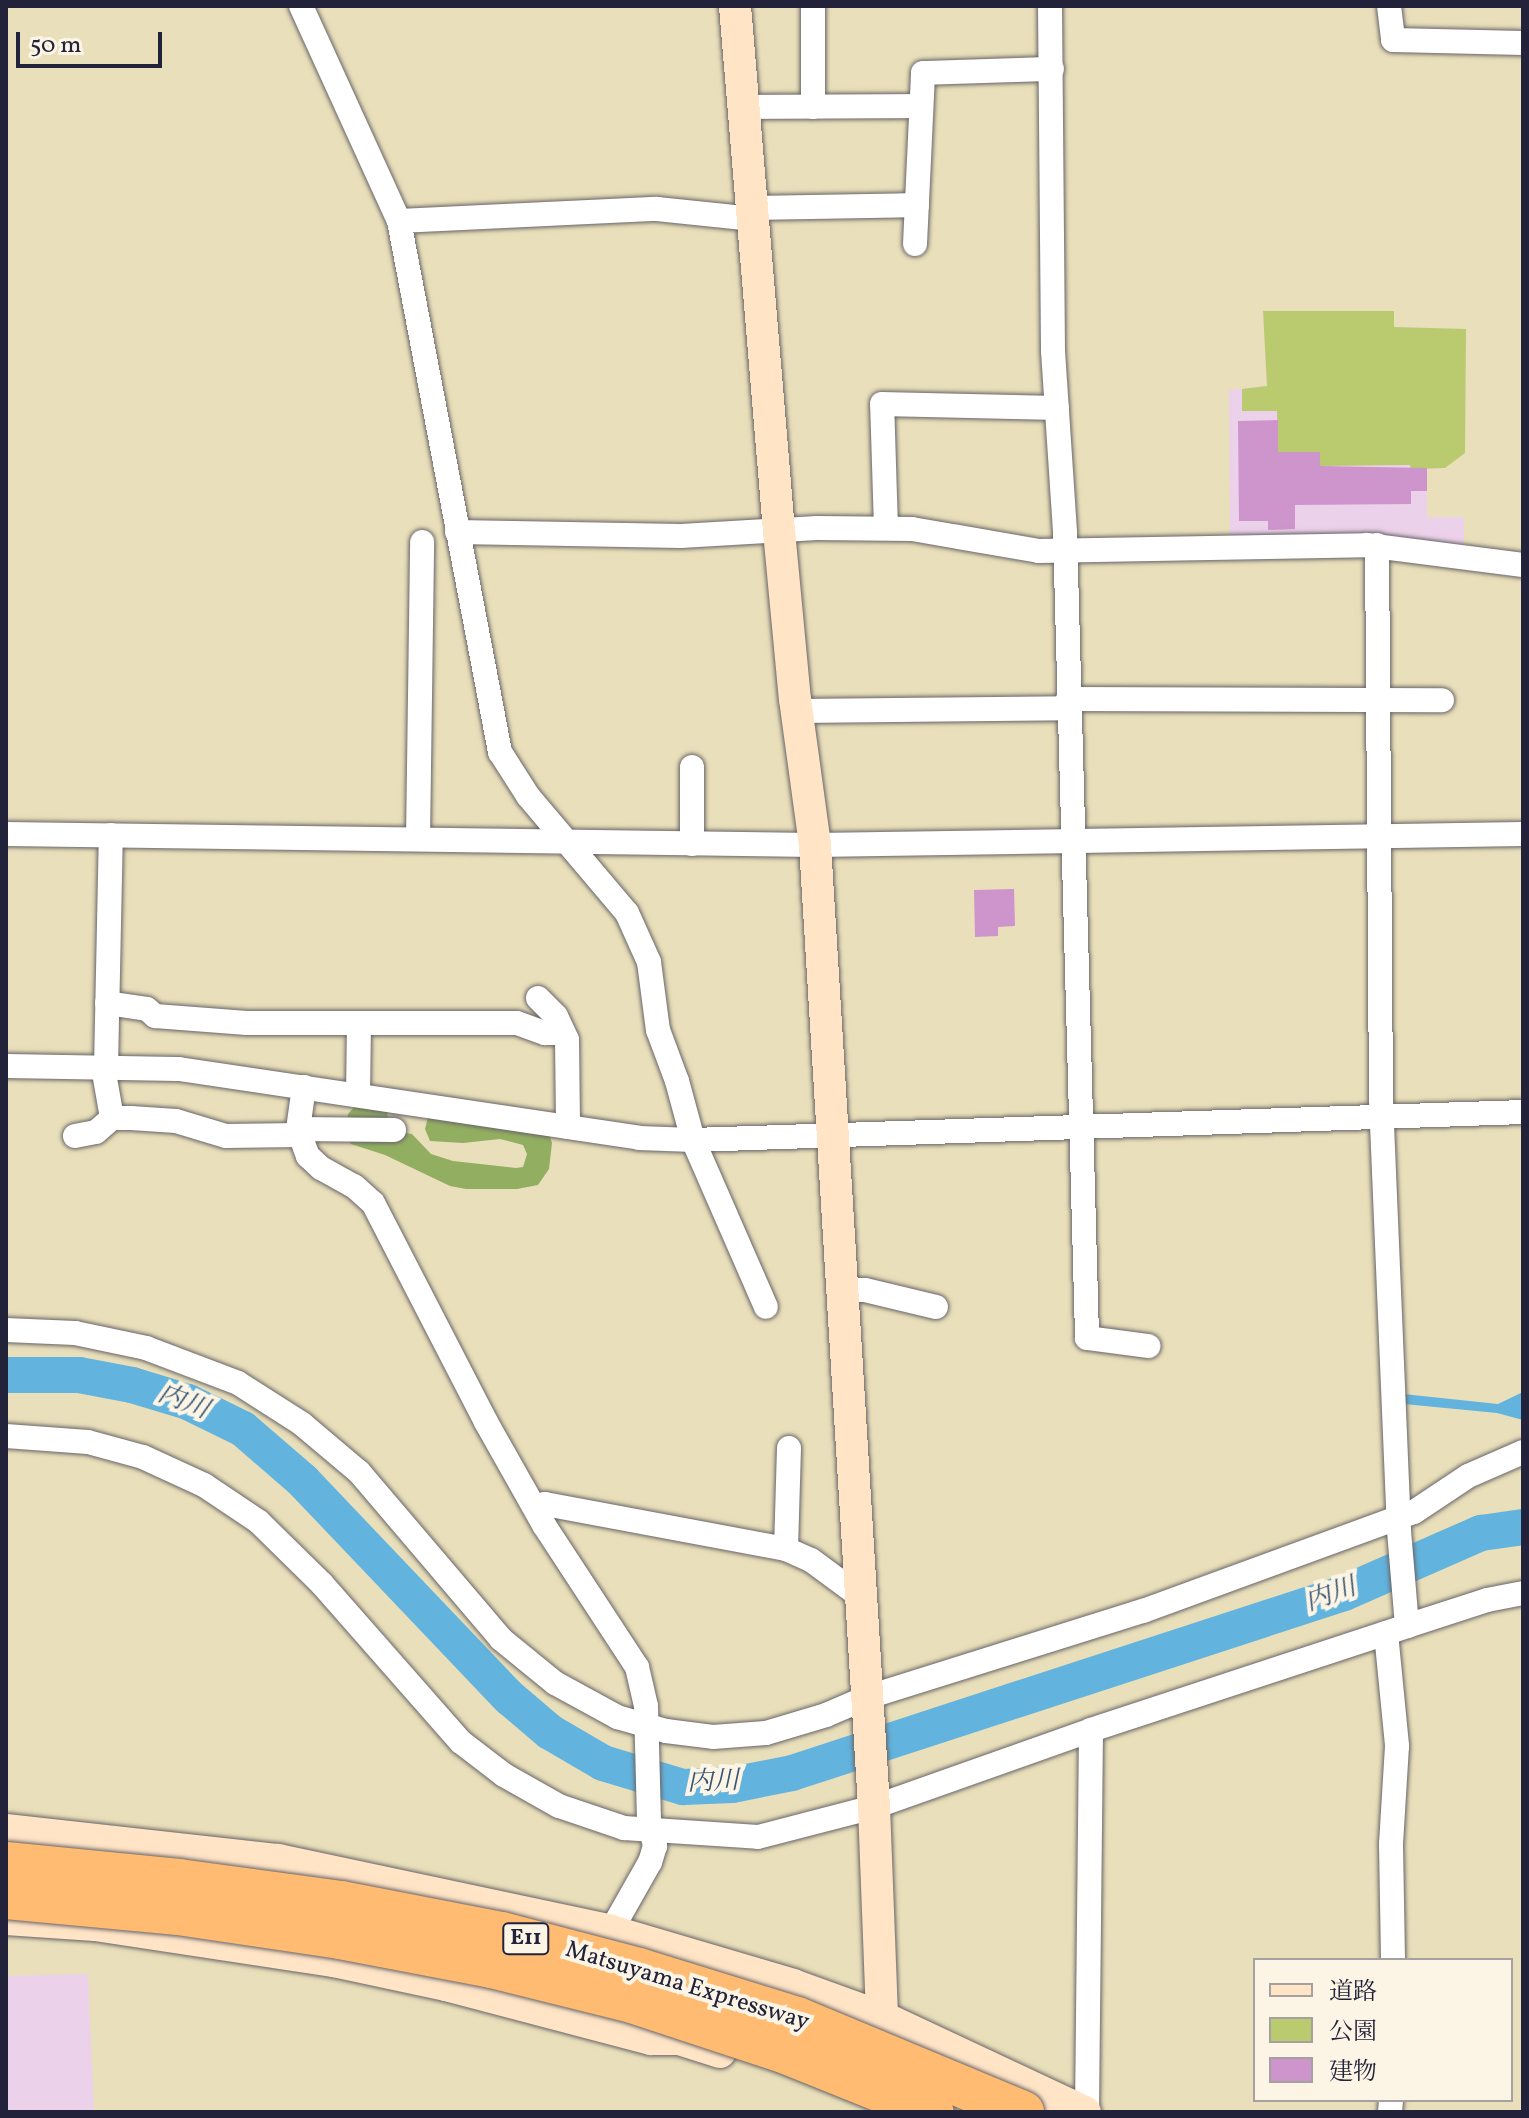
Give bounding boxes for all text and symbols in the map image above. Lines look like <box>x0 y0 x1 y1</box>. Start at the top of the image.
scale bar <box>20 16 166 66</box>
text: 50 m <box>30 29 82 63</box>
water label: 内川 <box>153 1379 213 1427</box>
water label: 内川 <box>1301 1572 1361 1620</box>
water label: 内川 <box>686 1767 740 1799</box>
road number: E11 <box>502 1921 550 1957</box>
street label: Matsuyama Expressway <box>562 1936 812 2038</box>
legend <box>1253 1958 1513 2102</box>
text: 道路 <box>1329 1976 1377 2010</box>
text: 公園 <box>1329 2016 1377 2050</box>
text: 建物 <box>1329 2056 1377 2090</box>

